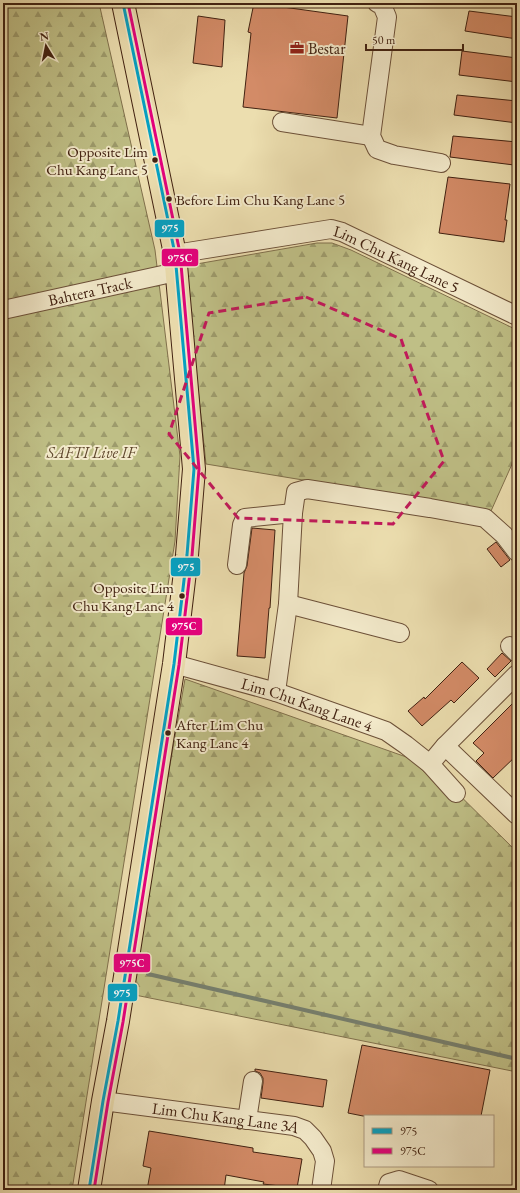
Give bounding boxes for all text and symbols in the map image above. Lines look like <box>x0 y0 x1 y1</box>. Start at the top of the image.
north arrow <box>26 26 66 66</box>
scale bar <box>366 26 463 52</box>
text: N <box>39 28 50 44</box>
text: 50 m <box>372 32 396 48</box>
place label: Bestar <box>308 38 346 59</box>
office icon: Bestar <box>289 40 305 56</box>
place label: Opposite Lim Chu Kang Lane 5 <box>46 142 148 179</box>
marker: Opposite Lim Chu Kang Lane 5 <box>150 155 160 165</box>
place label: Before Lim Chu Kang Lane 5 <box>176 190 345 209</box>
marker: Before Lim Chu Kang Lane 5 <box>164 194 174 204</box>
line badge: 975 <box>154 219 185 238</box>
street label: Lim Chu Kang Lane 5 <box>331 220 463 298</box>
text: 975 <box>161 221 179 235</box>
line badge: 975C <box>161 248 199 267</box>
text: 975C <box>167 251 193 265</box>
street label: Bahtera Track <box>46 272 134 311</box>
park label: SAFTI Live IF <box>46 442 137 463</box>
line badge: 975 <box>170 557 201 577</box>
text: 975 <box>177 560 195 574</box>
place label: Opposite Lim Chu Kang Lane 4 <box>72 578 175 615</box>
marker: Opposite Lim Chu Kang Lane 4 <box>177 591 187 601</box>
line badge: 975C <box>165 617 203 636</box>
text: 975C <box>171 619 197 633</box>
street label: Lim Chu Kang Lane 4 <box>239 673 376 737</box>
place label: After Lim Chu Kang Lane 4 <box>175 715 263 752</box>
marker: After Lim Chu Kang Lane 4 <box>163 728 173 738</box>
line badge: 975C <box>113 953 151 973</box>
text: 975C <box>119 956 145 970</box>
line badge: 975 <box>107 983 138 1002</box>
text: 975 <box>113 986 131 1000</box>
street label: Lim Chu Kang Lane 3A <box>151 1098 304 1139</box>
legend <box>364 1115 494 1167</box>
text: 975 <box>400 1123 418 1139</box>
text: 975C <box>400 1143 426 1159</box>

